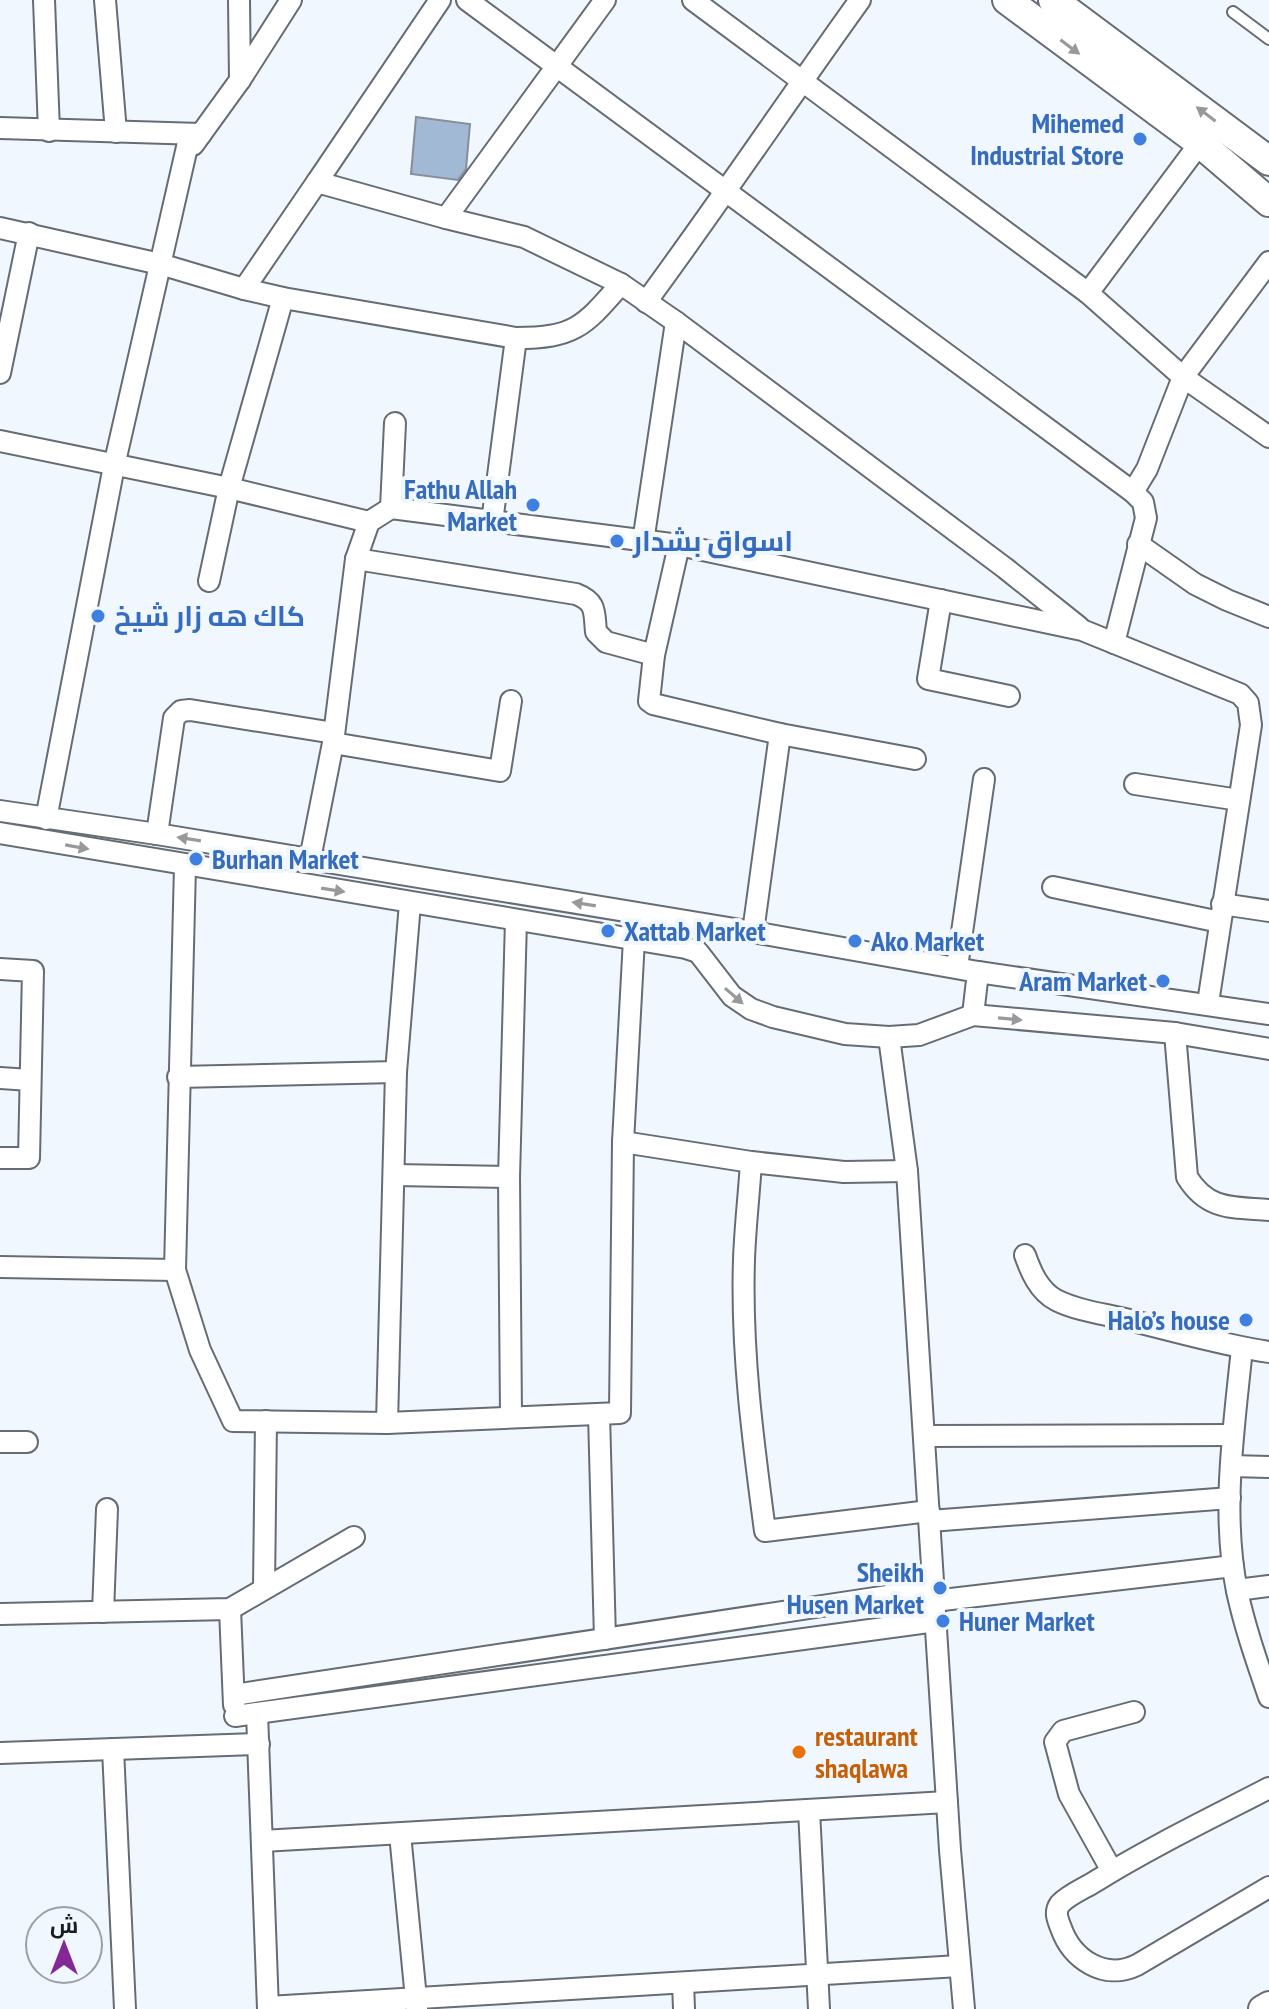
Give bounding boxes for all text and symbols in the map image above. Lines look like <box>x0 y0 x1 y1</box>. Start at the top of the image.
one-way arrow <box>1059 38 1080 54</box>
place label: Mihemed Industrial Store <box>970 104 1124 173</box>
one-way arrow <box>1196 107 1217 122</box>
marker: Mihemed Industrial Store <box>1131 130 1149 148</box>
place label: Fathu Allah Market <box>404 470 517 539</box>
marker: Fathu Allah Market <box>524 496 542 514</box>
place label: اسواق بشدار <box>632 522 793 559</box>
marker: اسواق بشدار <box>608 532 626 550</box>
place label: كاك هه زار شيخ <box>114 597 305 635</box>
marker: كاك هه زار شيخ <box>89 607 107 625</box>
one-way arrow <box>176 832 201 845</box>
place label: Burhan Market <box>212 840 359 877</box>
one-way arrow <box>65 841 90 853</box>
marker: Burhan Market <box>187 850 205 868</box>
one-way arrow <box>321 884 346 897</box>
one-way arrow <box>571 897 596 910</box>
place label: Xattab Market <box>624 912 766 949</box>
marker: Xattab Market <box>599 922 617 940</box>
place label: Ako Market <box>870 922 984 959</box>
marker: Ako Market <box>846 932 864 950</box>
place label: Aram Market <box>1018 962 1147 999</box>
marker: Aram Market <box>1154 972 1172 990</box>
one-way arrow <box>724 987 744 1005</box>
one-way arrow <box>998 1012 1023 1025</box>
place label: Halo’s house <box>1108 1301 1230 1338</box>
marker: Halo’s house <box>1237 1311 1255 1329</box>
place label: Sheikh Husen Market <box>787 1553 924 1622</box>
marker: Sheikh Husen Market <box>931 1579 949 1597</box>
place label: Huner Market <box>959 1602 1095 1639</box>
marker: Huner Market <box>934 1612 952 1630</box>
place label: restaurant shaqlawa <box>815 1717 918 1786</box>
marker: restaurant shaqlawa <box>790 1743 808 1761</box>
north arrow <box>24 1905 104 1985</box>
text: ش <box>50 1911 78 1939</box>

